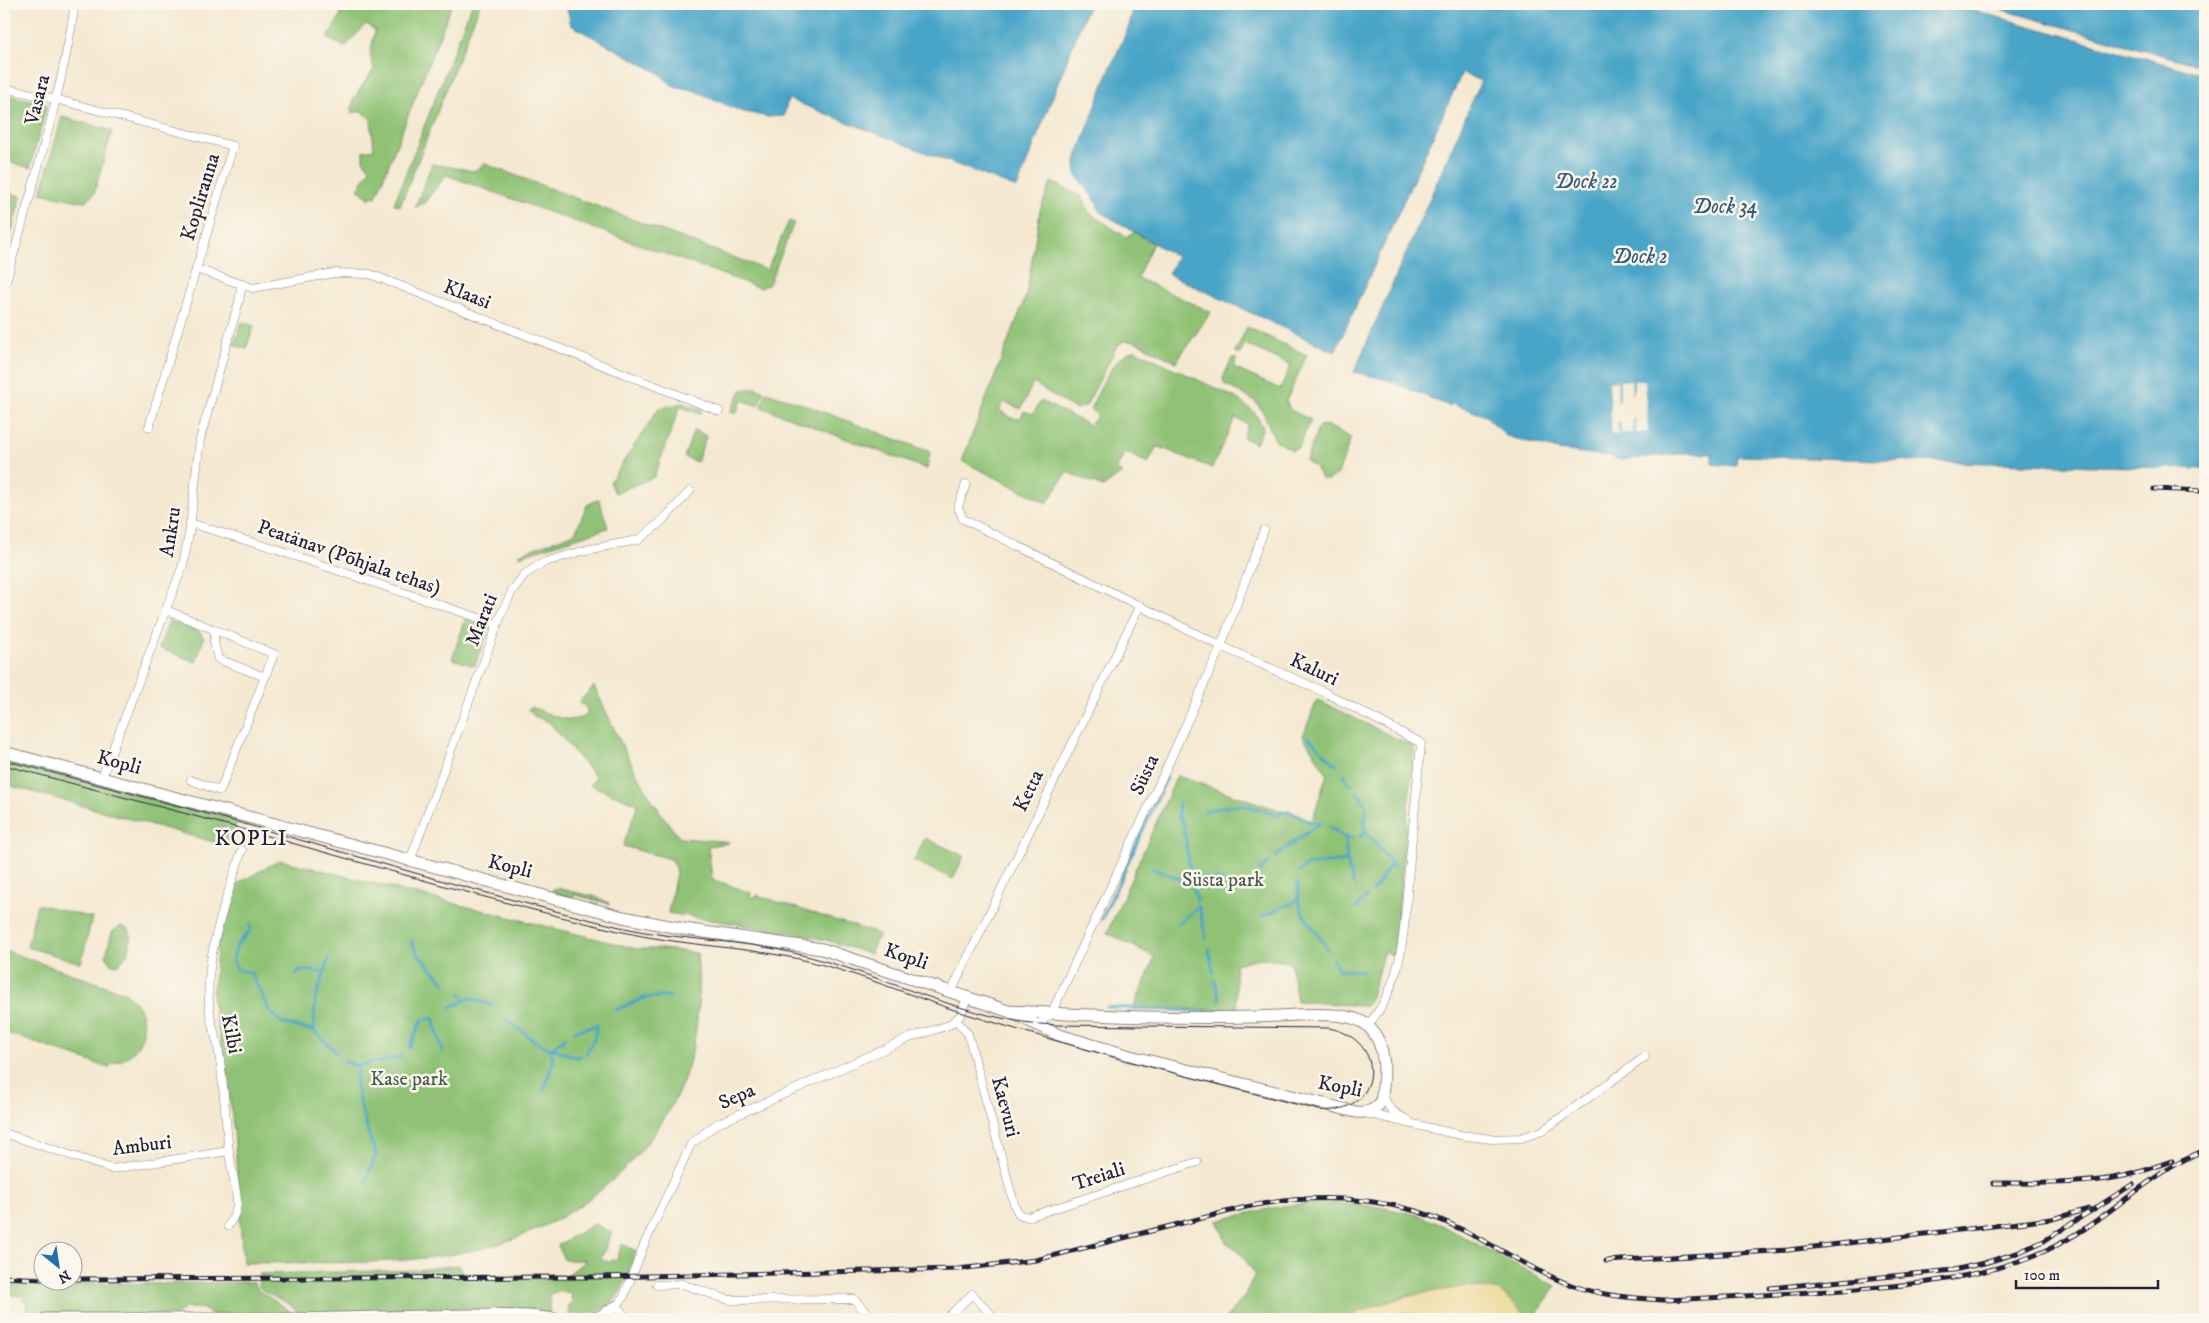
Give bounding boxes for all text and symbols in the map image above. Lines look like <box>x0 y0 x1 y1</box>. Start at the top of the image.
street label: Vasara <box>19 72 56 129</box>
street label: Kopliranna <box>176 150 226 244</box>
water label: Dock 22 <box>1555 169 1618 195</box>
water label: Dock 34 <box>1693 194 1758 220</box>
water label: Dock 2 <box>1612 244 1668 270</box>
street label: Klaasi <box>440 275 494 315</box>
street label: Ankru <box>155 505 187 559</box>
street label: Peatänav (Põhjala tehas) <box>254 515 444 601</box>
street label: Marati <box>460 590 504 650</box>
street label: Kaluri <box>1286 648 1342 692</box>
street label: Kopli <box>94 745 144 781</box>
street label: Süsta <box>1125 750 1165 799</box>
street label: Ketta <box>1008 766 1050 816</box>
district label: KOPLI <box>215 825 288 852</box>
street label: Kopli <box>485 849 535 885</box>
park label: Süsta park <box>1182 868 1264 893</box>
street label: Kopli <box>881 938 931 976</box>
street label: Kilbi <box>215 1012 247 1056</box>
park label: Kase park <box>370 1067 448 1092</box>
street label: Kopli <box>1316 1070 1364 1104</box>
street label: Kaevuri <box>985 1074 1025 1140</box>
street label: Sepa <box>715 1078 760 1116</box>
street label: Amburi <box>111 1130 173 1162</box>
street label: Treiali <box>1070 1157 1128 1197</box>
north arrow <box>32 1240 82 1290</box>
scale bar <box>2016 1258 2159 1290</box>
text: N <box>54 1266 73 1287</box>
text: 100 m <box>2024 1266 2060 1285</box>

